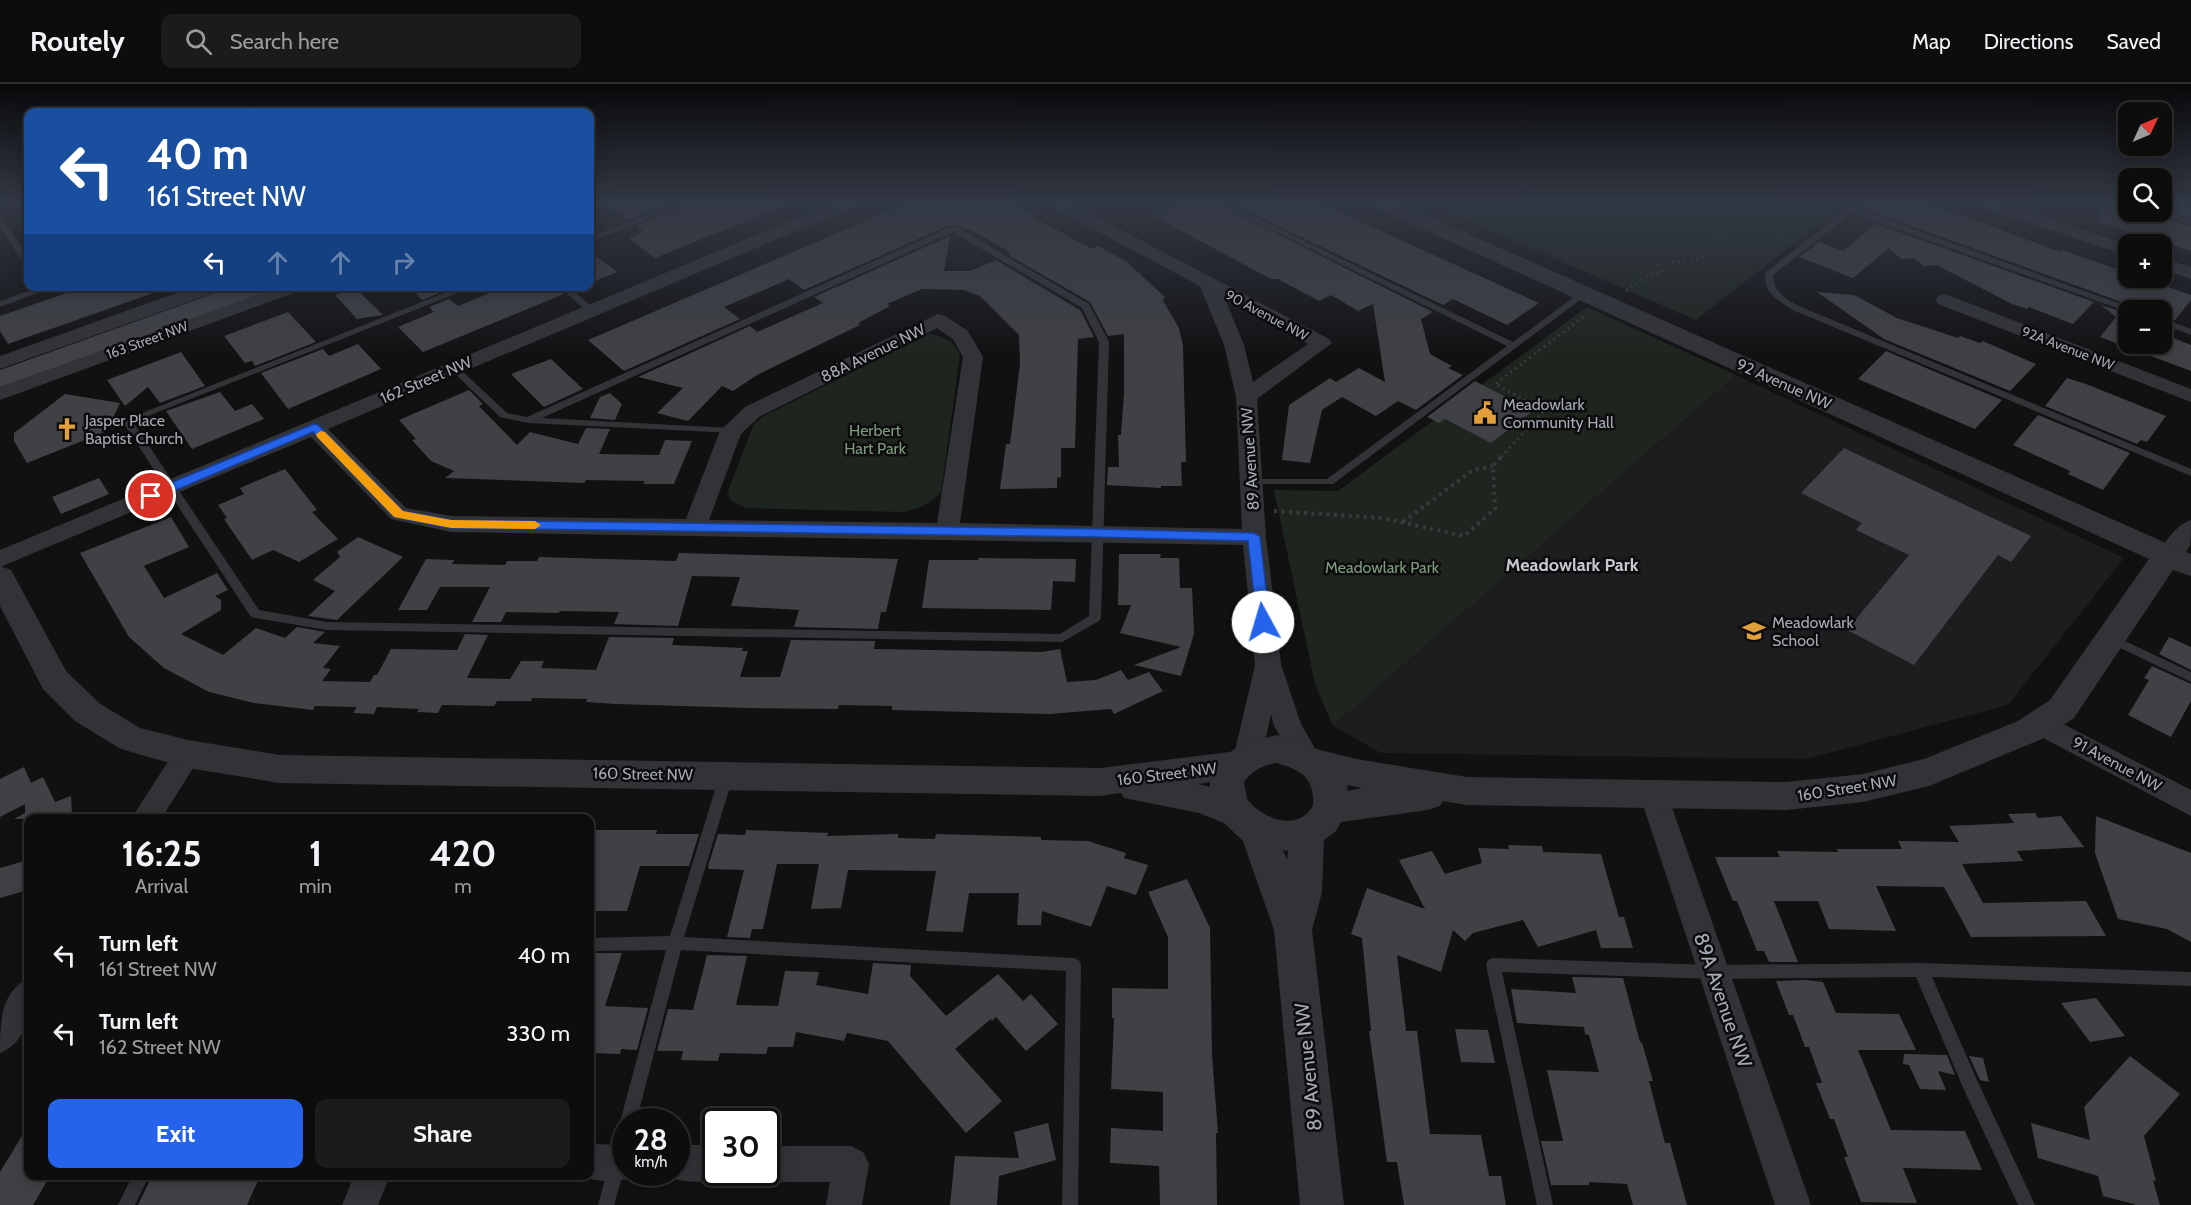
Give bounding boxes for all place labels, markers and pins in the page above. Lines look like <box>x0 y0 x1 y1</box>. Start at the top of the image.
place label: Meadowlark Community Hall <box>1503 395 1614 432</box>
public building icon: Meadowlark Community Hall <box>1472 400 1498 426</box>
place label: Jasper Place Baptist Church <box>84 411 183 448</box>
church icon: Jasper Place Baptist Church <box>54 416 80 442</box>
pin <box>125 470 176 521</box>
place label: Meadowlark School <box>1772 613 1854 650</box>
school or university icon: Meadowlark School <box>1741 618 1767 644</box>

